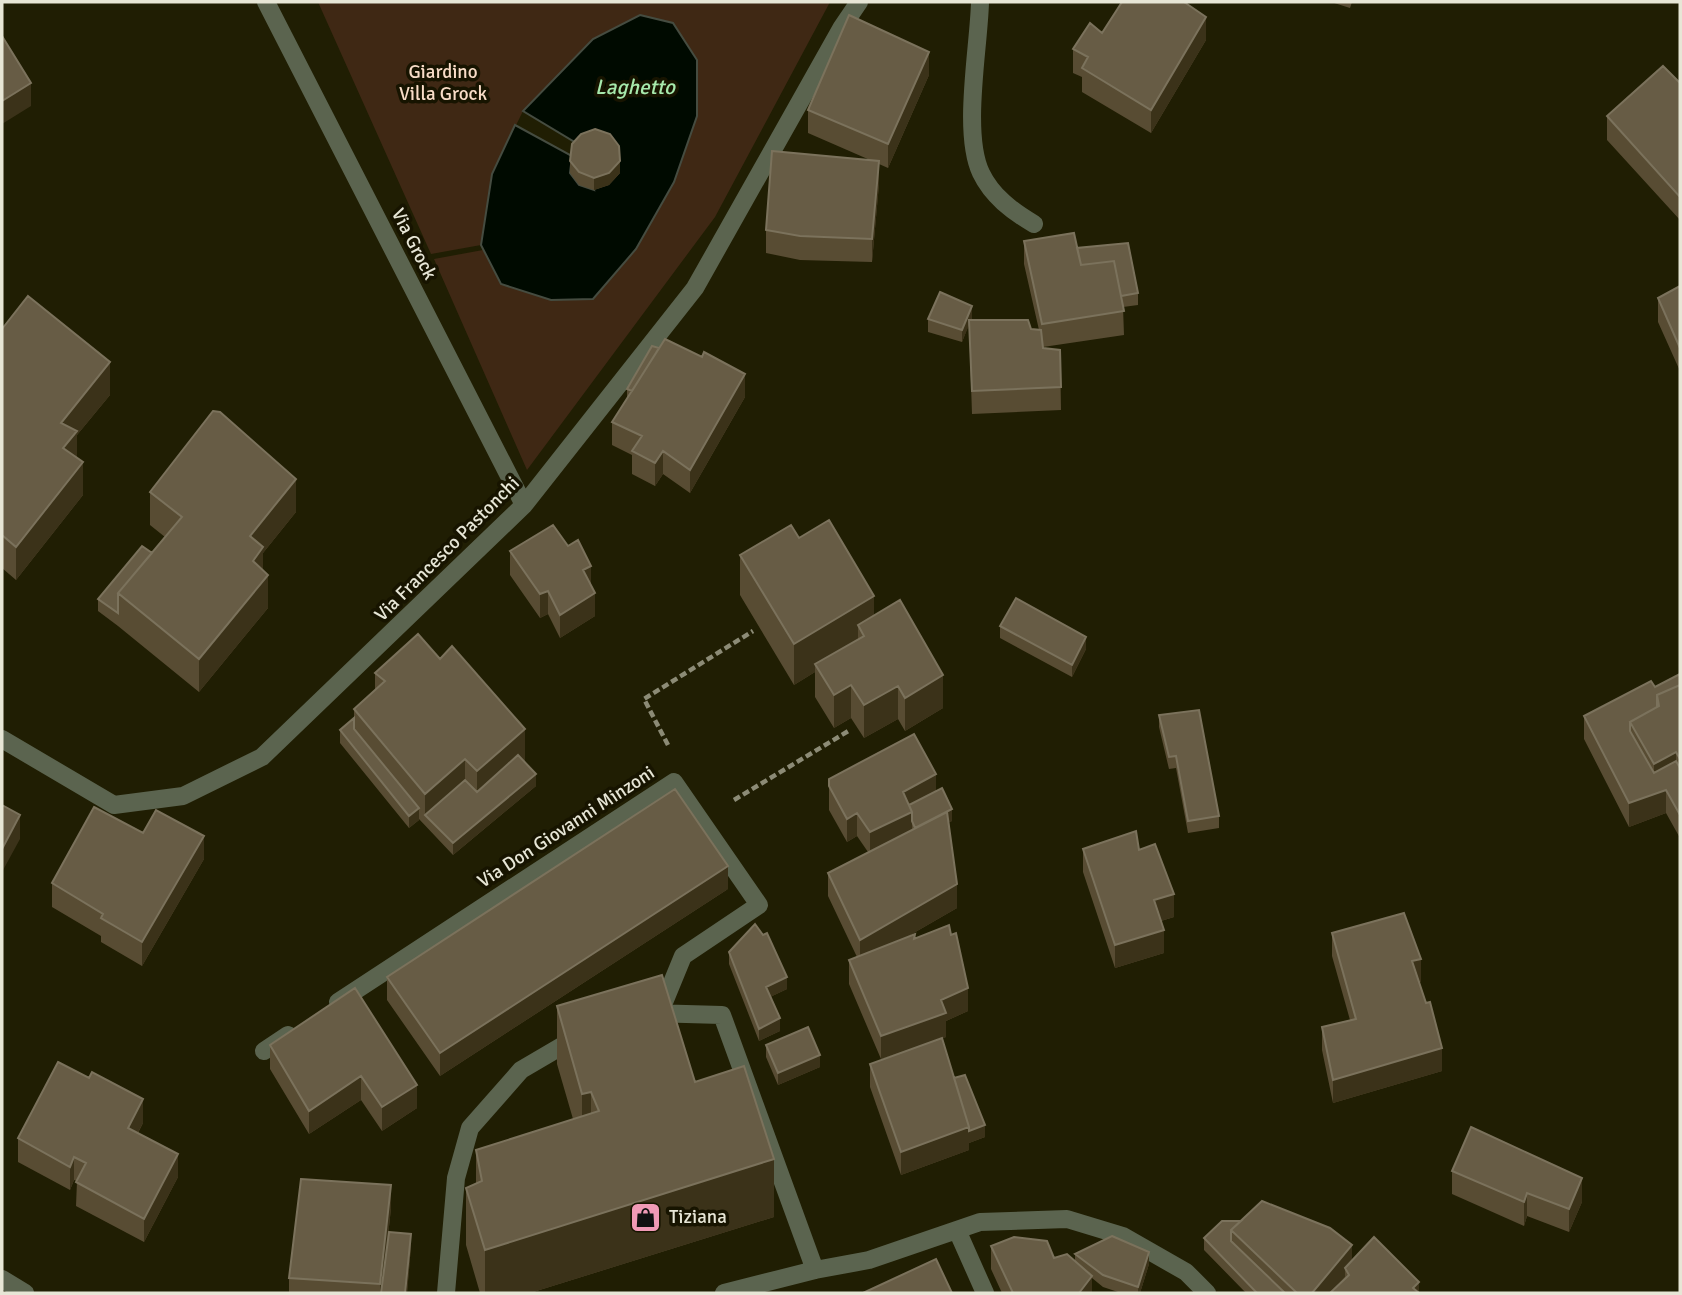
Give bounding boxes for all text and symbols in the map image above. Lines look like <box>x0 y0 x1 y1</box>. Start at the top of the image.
park label: Giardino Villa Grock <box>399 60 488 106</box>
water label: Laghetto <box>595 74 676 100</box>
street label: Via Grock <box>386 204 442 284</box>
street label: Via Francesco Pastonchi <box>369 471 525 627</box>
street label: Via Don Giovanni Minzoni <box>473 761 659 893</box>
shop icon: Tiziana <box>629 1200 663 1234</box>
place label: Tiziana <box>669 1205 727 1229</box>

